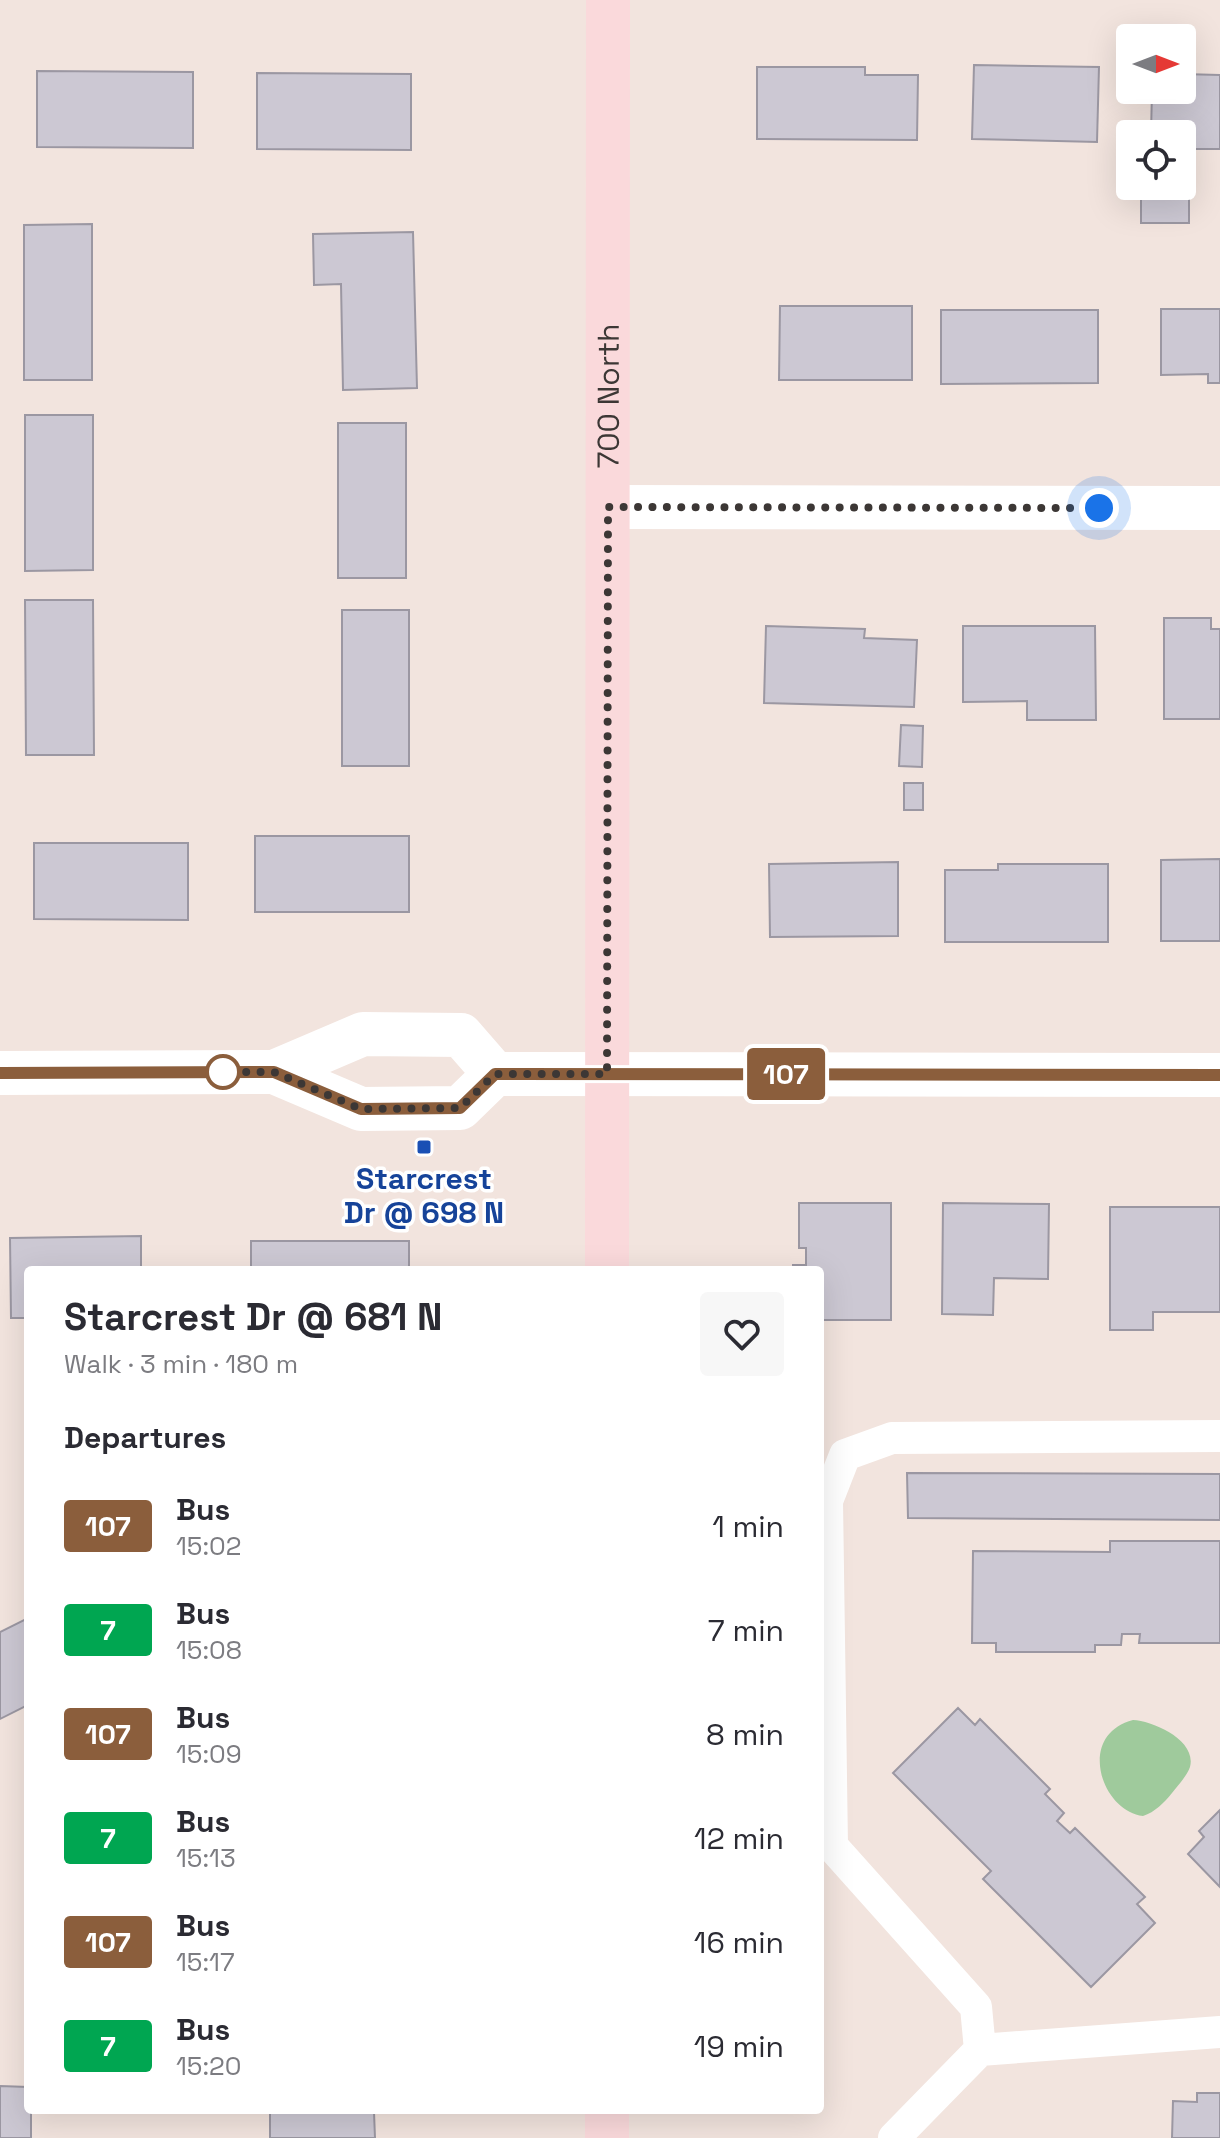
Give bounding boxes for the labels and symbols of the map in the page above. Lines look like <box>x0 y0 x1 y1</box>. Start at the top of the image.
north arrow <box>1116 24 1196 104</box>
street label: 700 North <box>588 324 627 468</box>
your location <box>1079 488 1119 528</box>
line badge: 107 <box>740 1048 832 1100</box>
unlabelled marker <box>206 1055 240 1089</box>
marker: Starcrest Dr @ 698 N <box>415 1138 433 1156</box>
place label: Starcrest Dr @ 698 N <box>344 1159 504 1232</box>

